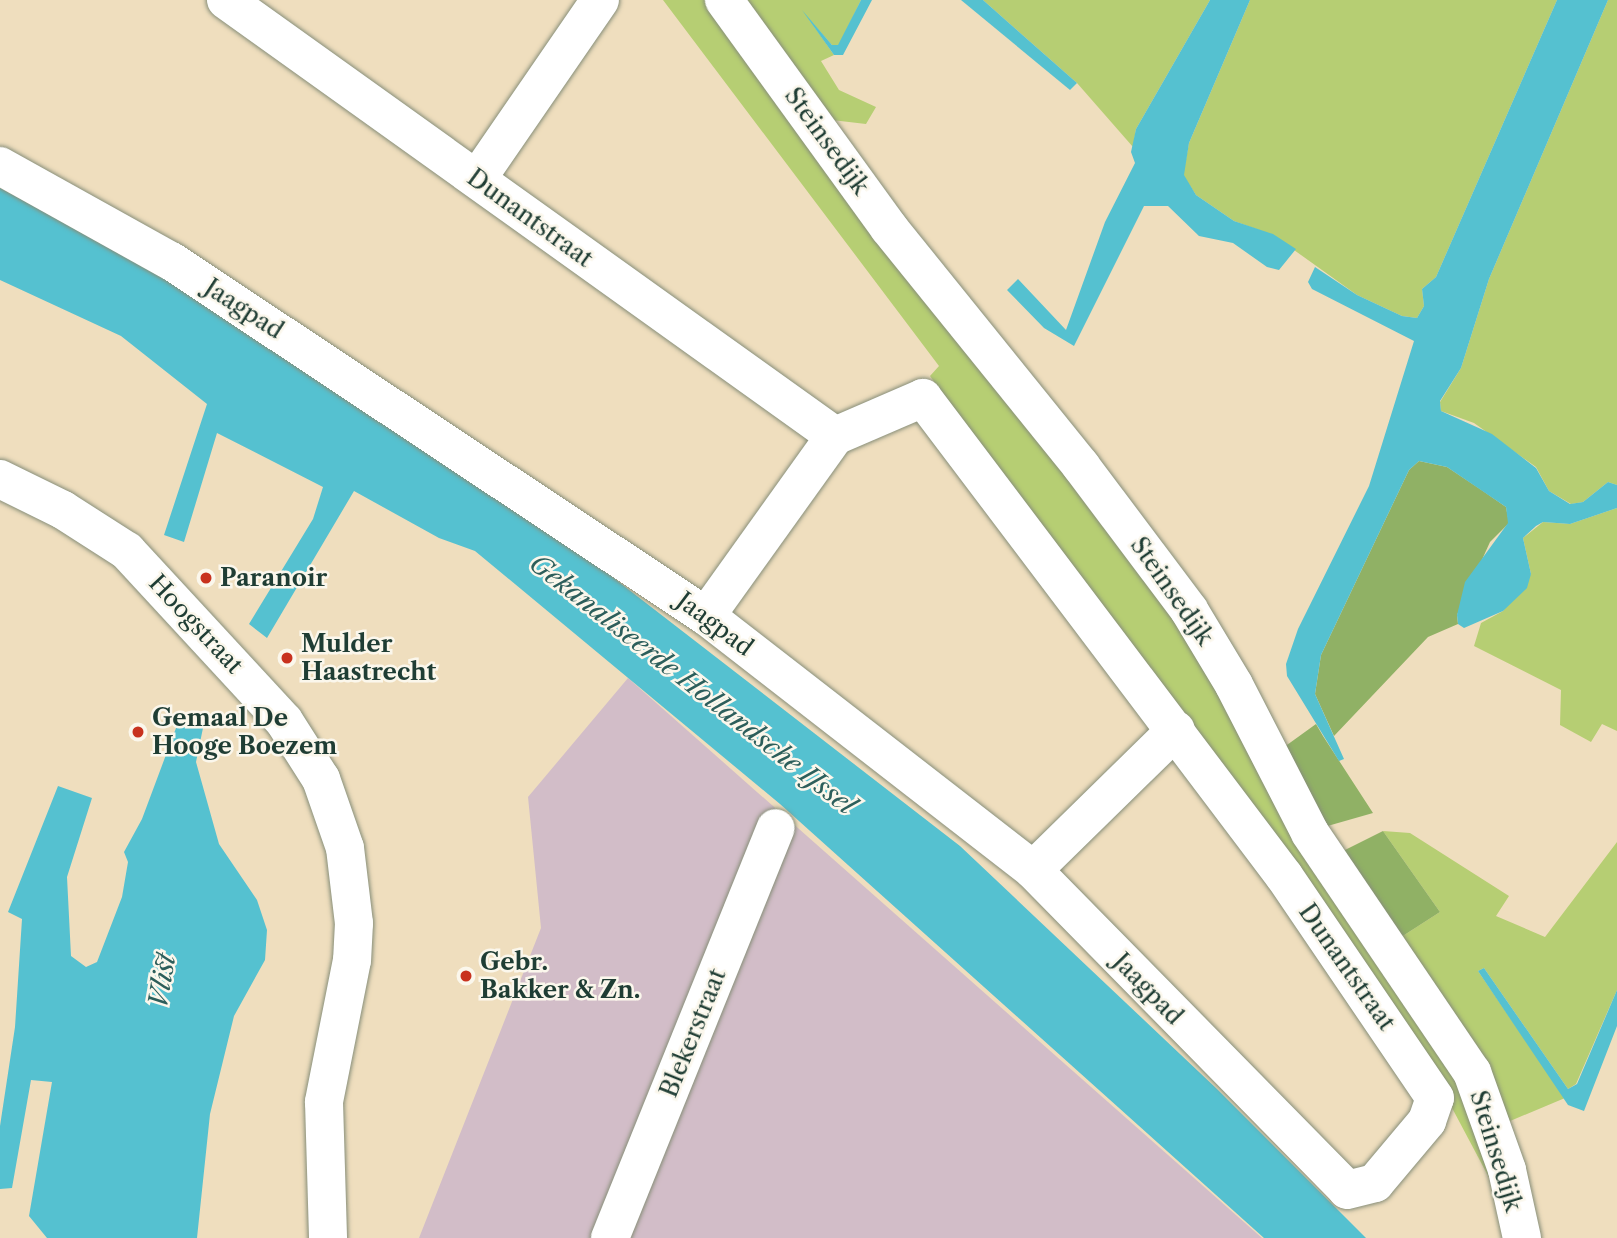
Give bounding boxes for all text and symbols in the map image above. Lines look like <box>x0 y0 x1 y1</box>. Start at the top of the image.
street label: Steinsedijk <box>779 82 875 200</box>
street label: Dunantstraat <box>462 163 598 273</box>
street label: Jaagpad <box>199 273 289 345</box>
street label: Steinsedijk <box>1124 531 1220 651</box>
water label: Gekanaliseerde Hollandsche IJssel <box>523 548 861 822</box>
place label: Paranoir <box>220 564 327 592</box>
street label: Hoogstraat <box>143 569 249 679</box>
marker: Paranoir <box>198 570 214 586</box>
street label: Jaagpad <box>671 586 759 662</box>
place label: Mulder Haastrecht <box>301 630 436 686</box>
marker: Mulder Haastrecht <box>279 650 295 666</box>
place label: Gemaal De Hooge Boezem <box>152 704 337 760</box>
marker: Gemaal De Hooge Boezem <box>130 724 146 740</box>
street label: Dunantstraat <box>1293 898 1401 1036</box>
street label: Jaagpad <box>1107 947 1189 1031</box>
place label: Gebr. Bakker & Zn. <box>480 948 641 1004</box>
water label: Vlist <box>143 951 183 1011</box>
street label: Blekerstraat <box>654 964 732 1102</box>
marker: Gebr. Bakker & Zn. <box>458 968 474 984</box>
street label: Steinsedijk <box>1464 1087 1528 1215</box>

